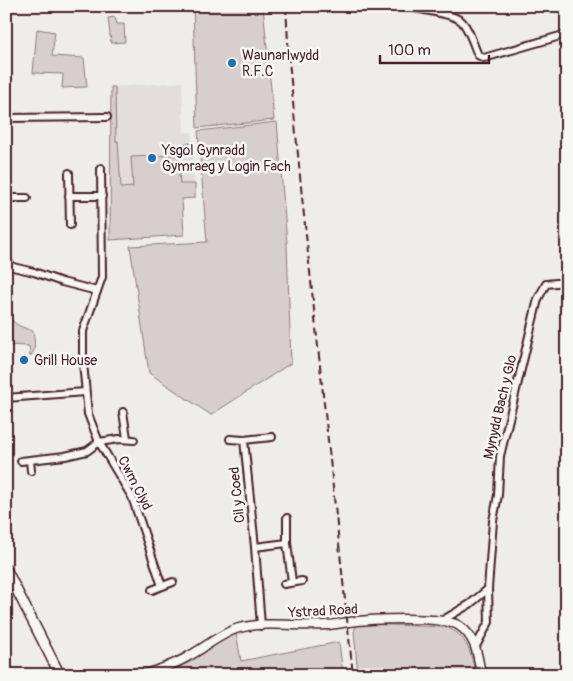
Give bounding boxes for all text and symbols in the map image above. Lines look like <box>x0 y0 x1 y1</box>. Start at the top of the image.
scale bar <box>380 32 489 64</box>
text: 100 m <box>388 41 431 60</box>
place label: Waunarlwydd R.F.C <box>242 47 319 80</box>
marker: Waunarlwydd R.F.C <box>226 57 238 69</box>
place label: Ysgol Gynradd Gymraeg y Login Fach <box>161 142 291 175</box>
marker: Ysgol Gynradd Gymraeg y Login Fach <box>146 152 158 164</box>
place label: Grill House <box>34 352 97 369</box>
street label: Mynydd Bach y Glo <box>480 353 520 461</box>
marker: Grill House <box>18 354 30 366</box>
street label: Cwm Clyd <box>114 453 156 513</box>
street label: Cil y Coed <box>226 466 248 524</box>
street label: Ystrad Road <box>287 601 358 621</box>

